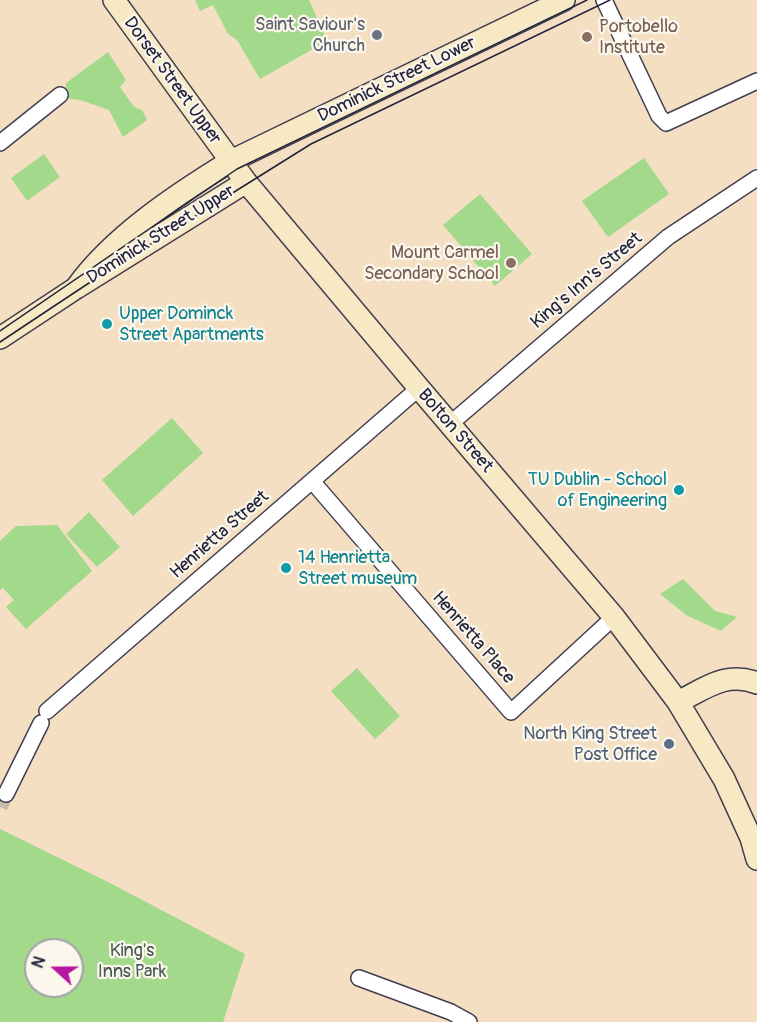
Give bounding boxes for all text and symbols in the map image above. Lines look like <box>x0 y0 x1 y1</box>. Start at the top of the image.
street label: Dorset Street Upper <box>118 13 226 149</box>
place label: Saint Saviour's Church <box>255 14 365 57</box>
place label: Portobello Institute <box>599 16 678 58</box>
marker: Saint Saviour's Church <box>370 28 384 42</box>
marker: Portobello Institute <box>580 30 594 44</box>
street label: Dominick Street Lower <box>314 32 480 128</box>
street label: Dominick Street Upper <box>83 181 239 289</box>
street label: King's Inn's Street <box>527 228 647 334</box>
place label: Mount Carmel Secondary School <box>364 242 499 284</box>
marker: Mount Carmel Secondary School <box>504 256 518 270</box>
place label: Upper Dominck Street Apartments <box>119 303 264 346</box>
marker: Upper Dominck Street Apartments <box>100 317 114 331</box>
street label: Bolton Street <box>413 385 497 477</box>
place label: TU Dublin - School of Engineering <box>528 469 667 512</box>
marker: TU Dublin - School of Engineering <box>672 483 686 497</box>
street label: Henrietta Street <box>166 486 274 584</box>
place label: 14 Henrietta Street museum <box>298 547 417 590</box>
marker: 14 Henrietta Street museum <box>279 561 293 575</box>
street label: Henrietta Place <box>427 587 519 689</box>
place label: North King Street Post Office <box>523 723 657 766</box>
marker: North King Street Post Office <box>662 737 676 751</box>
north arrow <box>24 938 84 998</box>
park label: King's Inns Park <box>98 940 166 982</box>
text: N <box>28 954 50 971</box>

